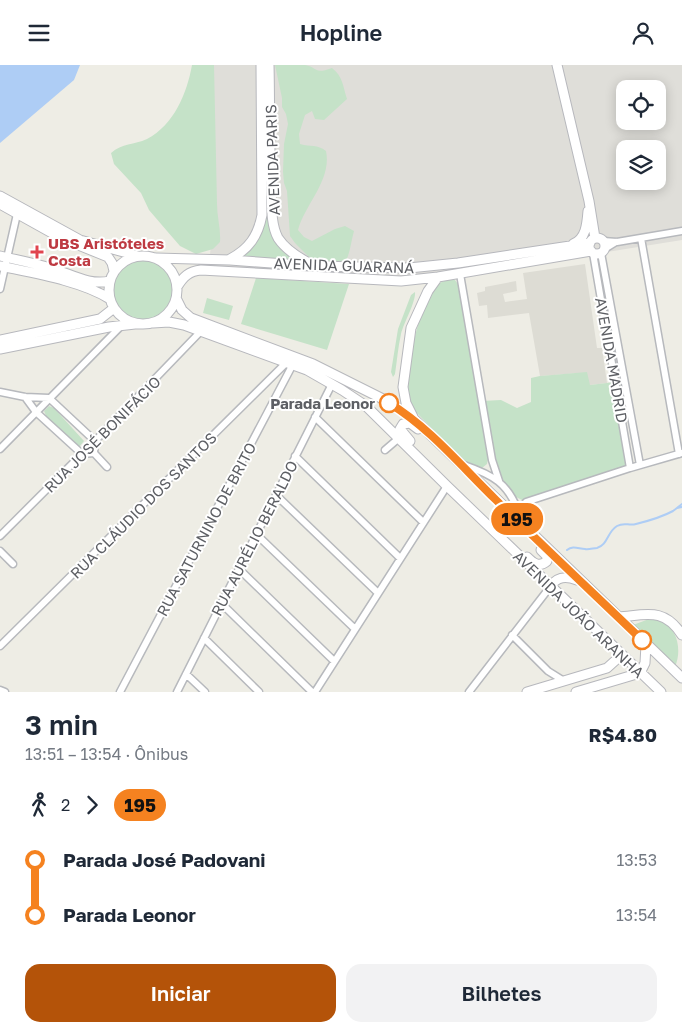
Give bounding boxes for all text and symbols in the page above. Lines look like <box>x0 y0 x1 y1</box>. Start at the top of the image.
icon: menu <box>25 19 53 47</box>
text: Hopline <box>300 19 382 46</box>
icon: person <box>629 19 657 47</box>
map controls <box>616 80 666 190</box>
button: locate <box>616 80 666 130</box>
street label: AVENIDA PARIS <box>261 104 283 216</box>
button: layers <box>616 140 666 190</box>
place label: UBS Aristóteles Costa <box>48 234 164 269</box>
marker: UBS Aristóteles Costa <box>30 245 44 259</box>
street label: AVENIDA GUARANÁ <box>273 254 415 276</box>
street label: AVENIDA MADRID <box>592 296 632 424</box>
street label: RUA JOSÉ BONIFÁCIO <box>40 372 164 496</box>
marker: Parada Leonor <box>379 393 399 413</box>
place label: Parada Leonor <box>270 394 375 412</box>
street label: RUA CLÁUDIO DOS SANTOS <box>66 428 220 582</box>
street label: RUA SATURNINO DE BRITO <box>153 439 259 619</box>
street label: RUA AURÉLIO BERALDO <box>207 457 301 619</box>
line badge: 195 <box>488 503 546 535</box>
text: 195 <box>501 508 533 530</box>
street label: AVENIDA JOÃO ARANHA <box>510 547 648 681</box>
unlabelled marker <box>632 630 652 650</box>
text: 3 min <box>25 708 98 741</box>
text: R$4.80 <box>589 723 657 746</box>
text: 13:51 – 13:54 · Ônibus <box>25 744 188 764</box>
icon: walk <box>25 791 53 819</box>
icon: forward <box>78 791 106 819</box>
text: 195 <box>124 794 156 816</box>
text: 2 <box>61 795 70 815</box>
text: Parada José Padovani <box>63 848 266 871</box>
text: 13:53 <box>616 850 657 870</box>
text: Parada Leonor <box>63 903 196 926</box>
text: 13:54 <box>616 905 657 925</box>
button: Iniciar <box>25 964 336 1022</box>
button: Bilhetes <box>346 964 657 1022</box>

